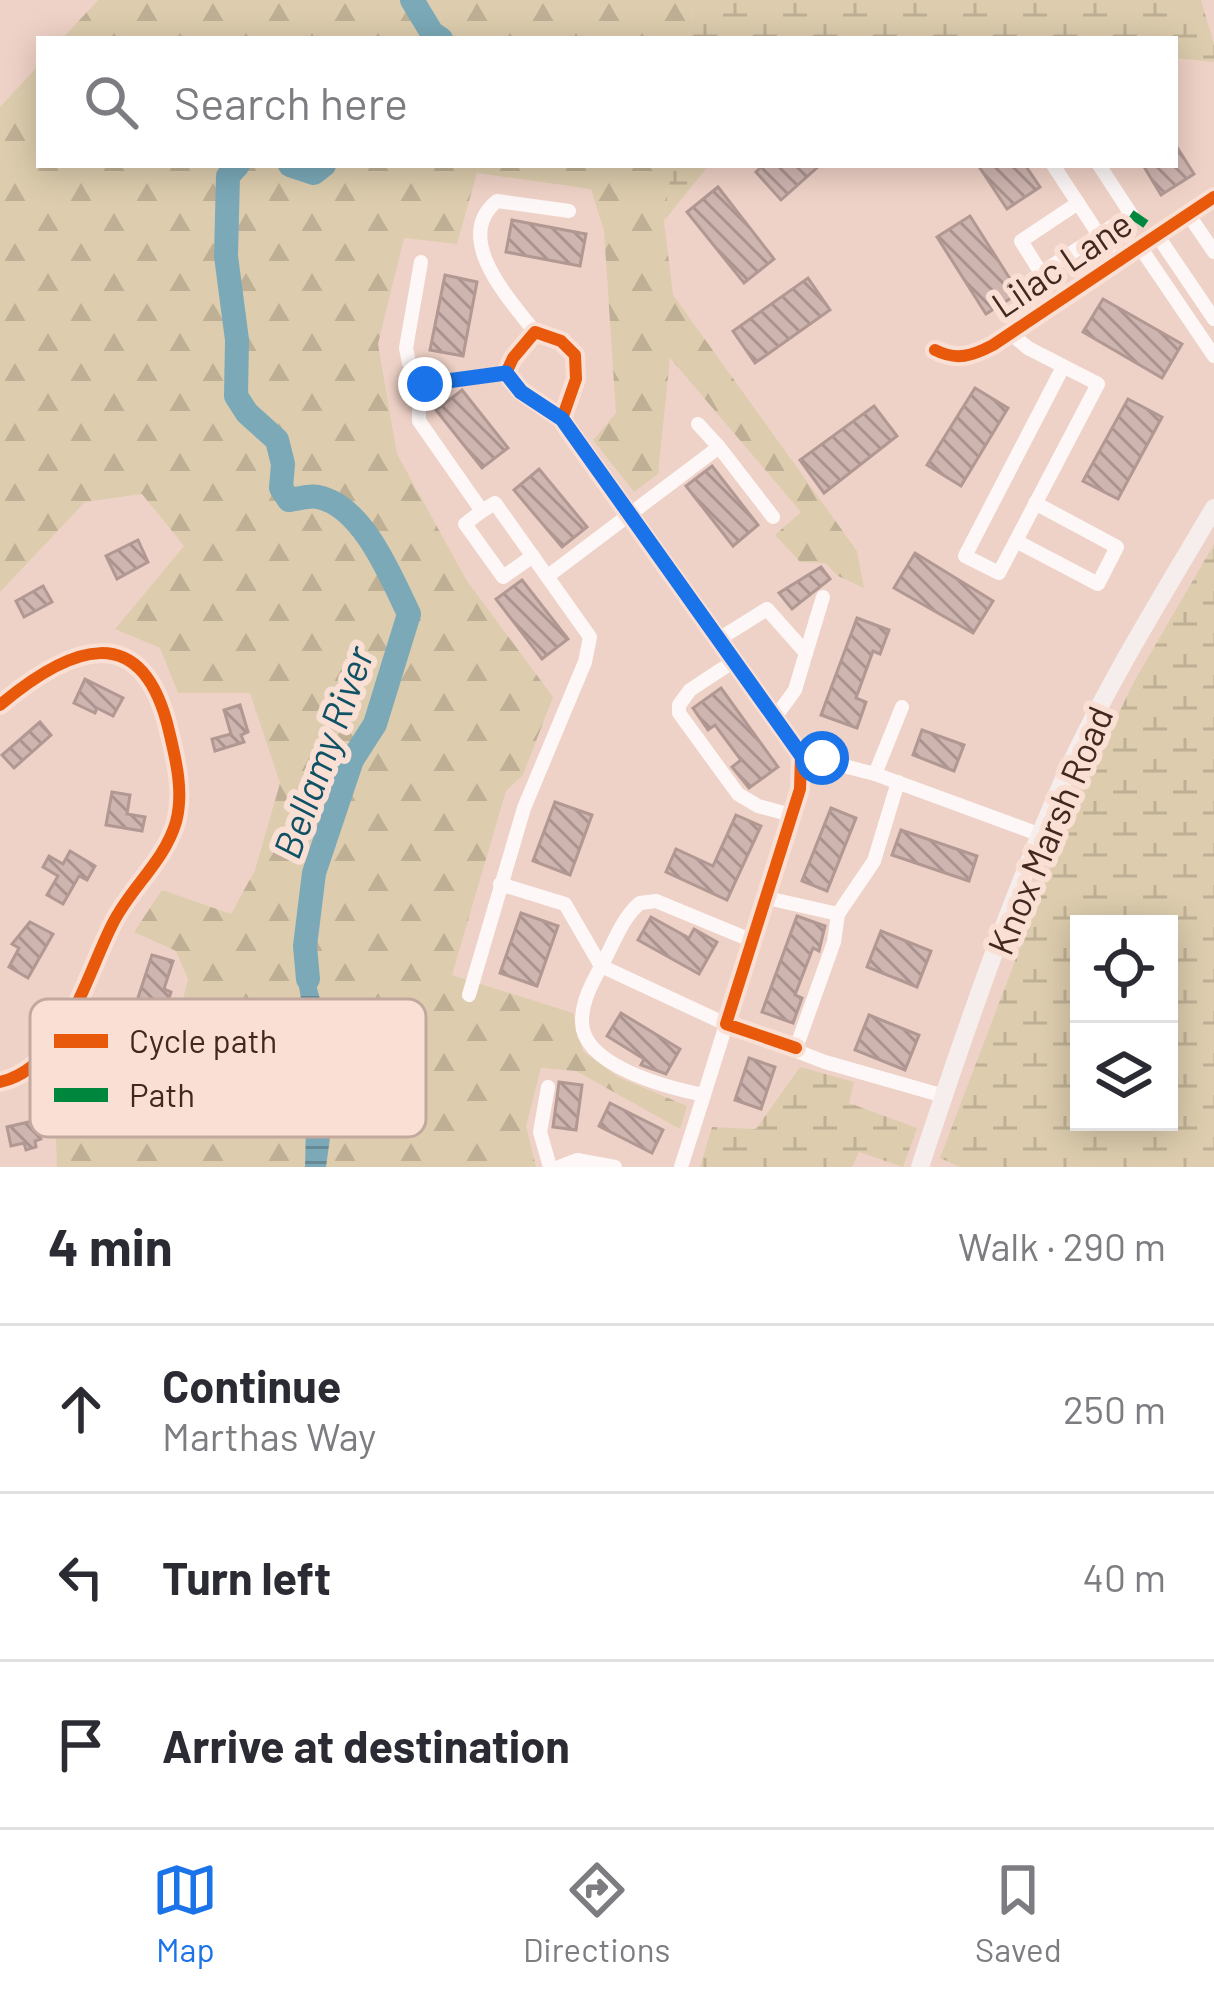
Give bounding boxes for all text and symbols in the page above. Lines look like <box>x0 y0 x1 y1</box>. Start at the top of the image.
search box <box>36 36 1178 168</box>
icon: search <box>78 69 144 135</box>
text: Search here <box>174 75 408 129</box>
street label: Lilac Lane <box>983 201 1139 325</box>
route end <box>398 357 452 411</box>
water label: Bellamy River <box>262 639 382 864</box>
street label: Knox Marsh Road <box>977 699 1121 961</box>
route start <box>795 731 849 785</box>
map controls <box>1070 915 1178 1131</box>
button: locate <box>1070 915 1178 1023</box>
legend <box>30 999 426 1137</box>
text: Cycle path <box>129 1020 277 1060</box>
button: layers <box>1070 1023 1178 1131</box>
text: Path <box>129 1074 195 1114</box>
text: 4 min <box>48 1215 173 1276</box>
text: Walk · 290 m <box>958 1222 1166 1269</box>
text: Continue <box>162 1358 341 1412</box>
icon: ahead <box>48 1376 114 1442</box>
text: 250 m <box>1063 1385 1166 1432</box>
text: Marthas Way <box>162 1412 376 1459</box>
icon: left <box>48 1544 114 1610</box>
text: Turn left <box>162 1550 331 1604</box>
text: 40 m <box>1082 1553 1166 1600</box>
icon: arrive <box>48 1712 114 1778</box>
text: Arrive at destination <box>162 1718 570 1772</box>
tab: Map <box>152 1857 218 1969</box>
tab: Directions <box>523 1857 670 1969</box>
tab: Saved <box>975 1857 1062 1969</box>

